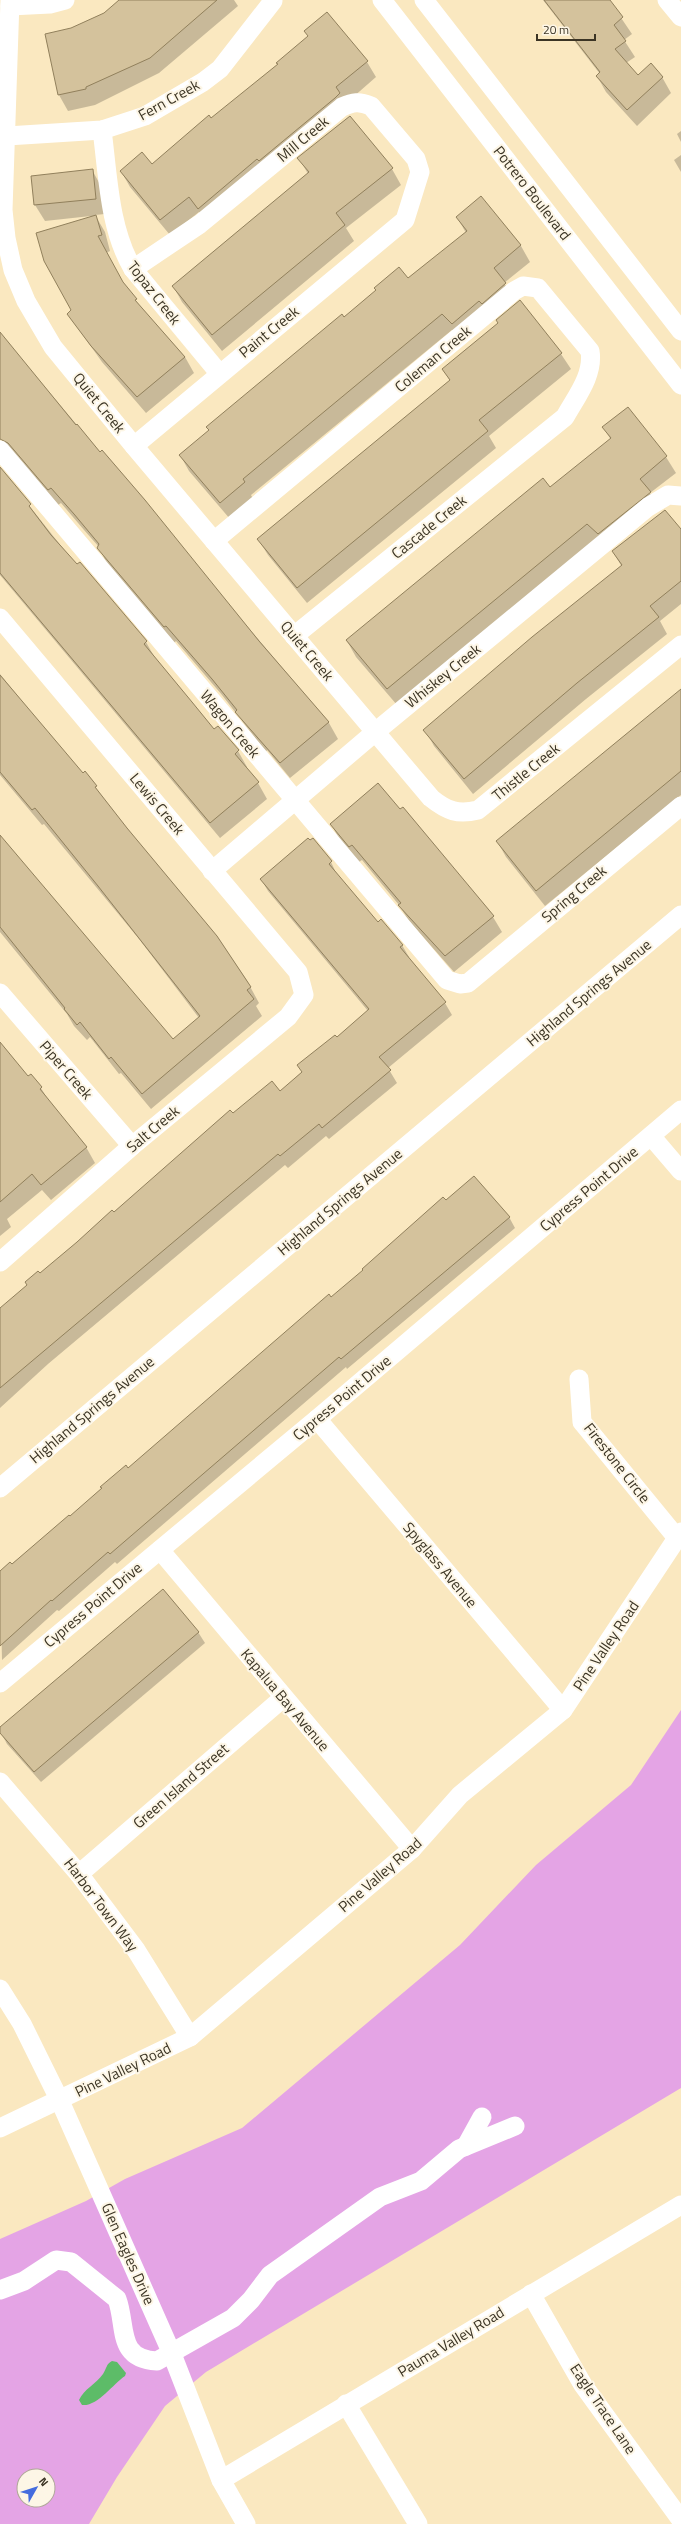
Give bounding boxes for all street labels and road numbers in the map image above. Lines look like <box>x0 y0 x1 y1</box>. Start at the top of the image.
street label: Fern Creek <box>134 73 204 126</box>
street label: Mill Creek <box>272 110 334 167</box>
street label: Potrero Boulevard <box>488 141 577 245</box>
street label: Topaz Creek <box>122 256 187 330</box>
street label: Paint Creek <box>234 300 304 363</box>
street label: Coleman Creek <box>389 320 476 398</box>
street label: Quiet Creek <box>68 367 131 438</box>
street label: Cascade Creek <box>386 489 471 564</box>
street label: Quiet Creek <box>275 615 340 686</box>
street label: Whiskey Creek <box>400 638 486 714</box>
street label: Wagon Creek <box>195 684 266 763</box>
street label: Thistle Creek <box>487 737 565 806</box>
street label: Lewis Creek <box>124 768 190 840</box>
street label: Spring Creek <box>536 859 611 928</box>
street label: Highland Springs Avenue <box>521 933 656 1052</box>
street label: Piper Creek <box>34 1035 99 1104</box>
street label: Salt Creek <box>121 1100 184 1158</box>
street label: Cypress Point Drive <box>534 1140 643 1237</box>
street label: Highland Springs Avenue <box>272 1142 407 1261</box>
street label: Cypress Point Drive <box>287 1349 396 1446</box>
street label: Highland Springs Avenue <box>24 1350 159 1469</box>
street label: Firestone Circle <box>578 1417 656 1508</box>
street label: Spyglass Avenue <box>398 1517 483 1613</box>
street label: Cypress Point Drive <box>38 1556 147 1653</box>
street label: Pine Valley Road <box>567 1596 644 1695</box>
street label: Kapalua Bay Avenue <box>235 1643 335 1756</box>
street label: Green Island Street <box>128 1737 234 1834</box>
street label: Pine Valley Road <box>333 1832 427 1918</box>
street label: Harbor Town Way <box>58 1853 144 1956</box>
street label: Pine Valley Road <box>71 2036 175 2103</box>
street label: Glen Eagles Drive <box>96 2199 161 2308</box>
street label: Pauma Valley Road <box>393 2301 508 2383</box>
street label: Eagle Trace Lane <box>565 2359 642 2459</box>

